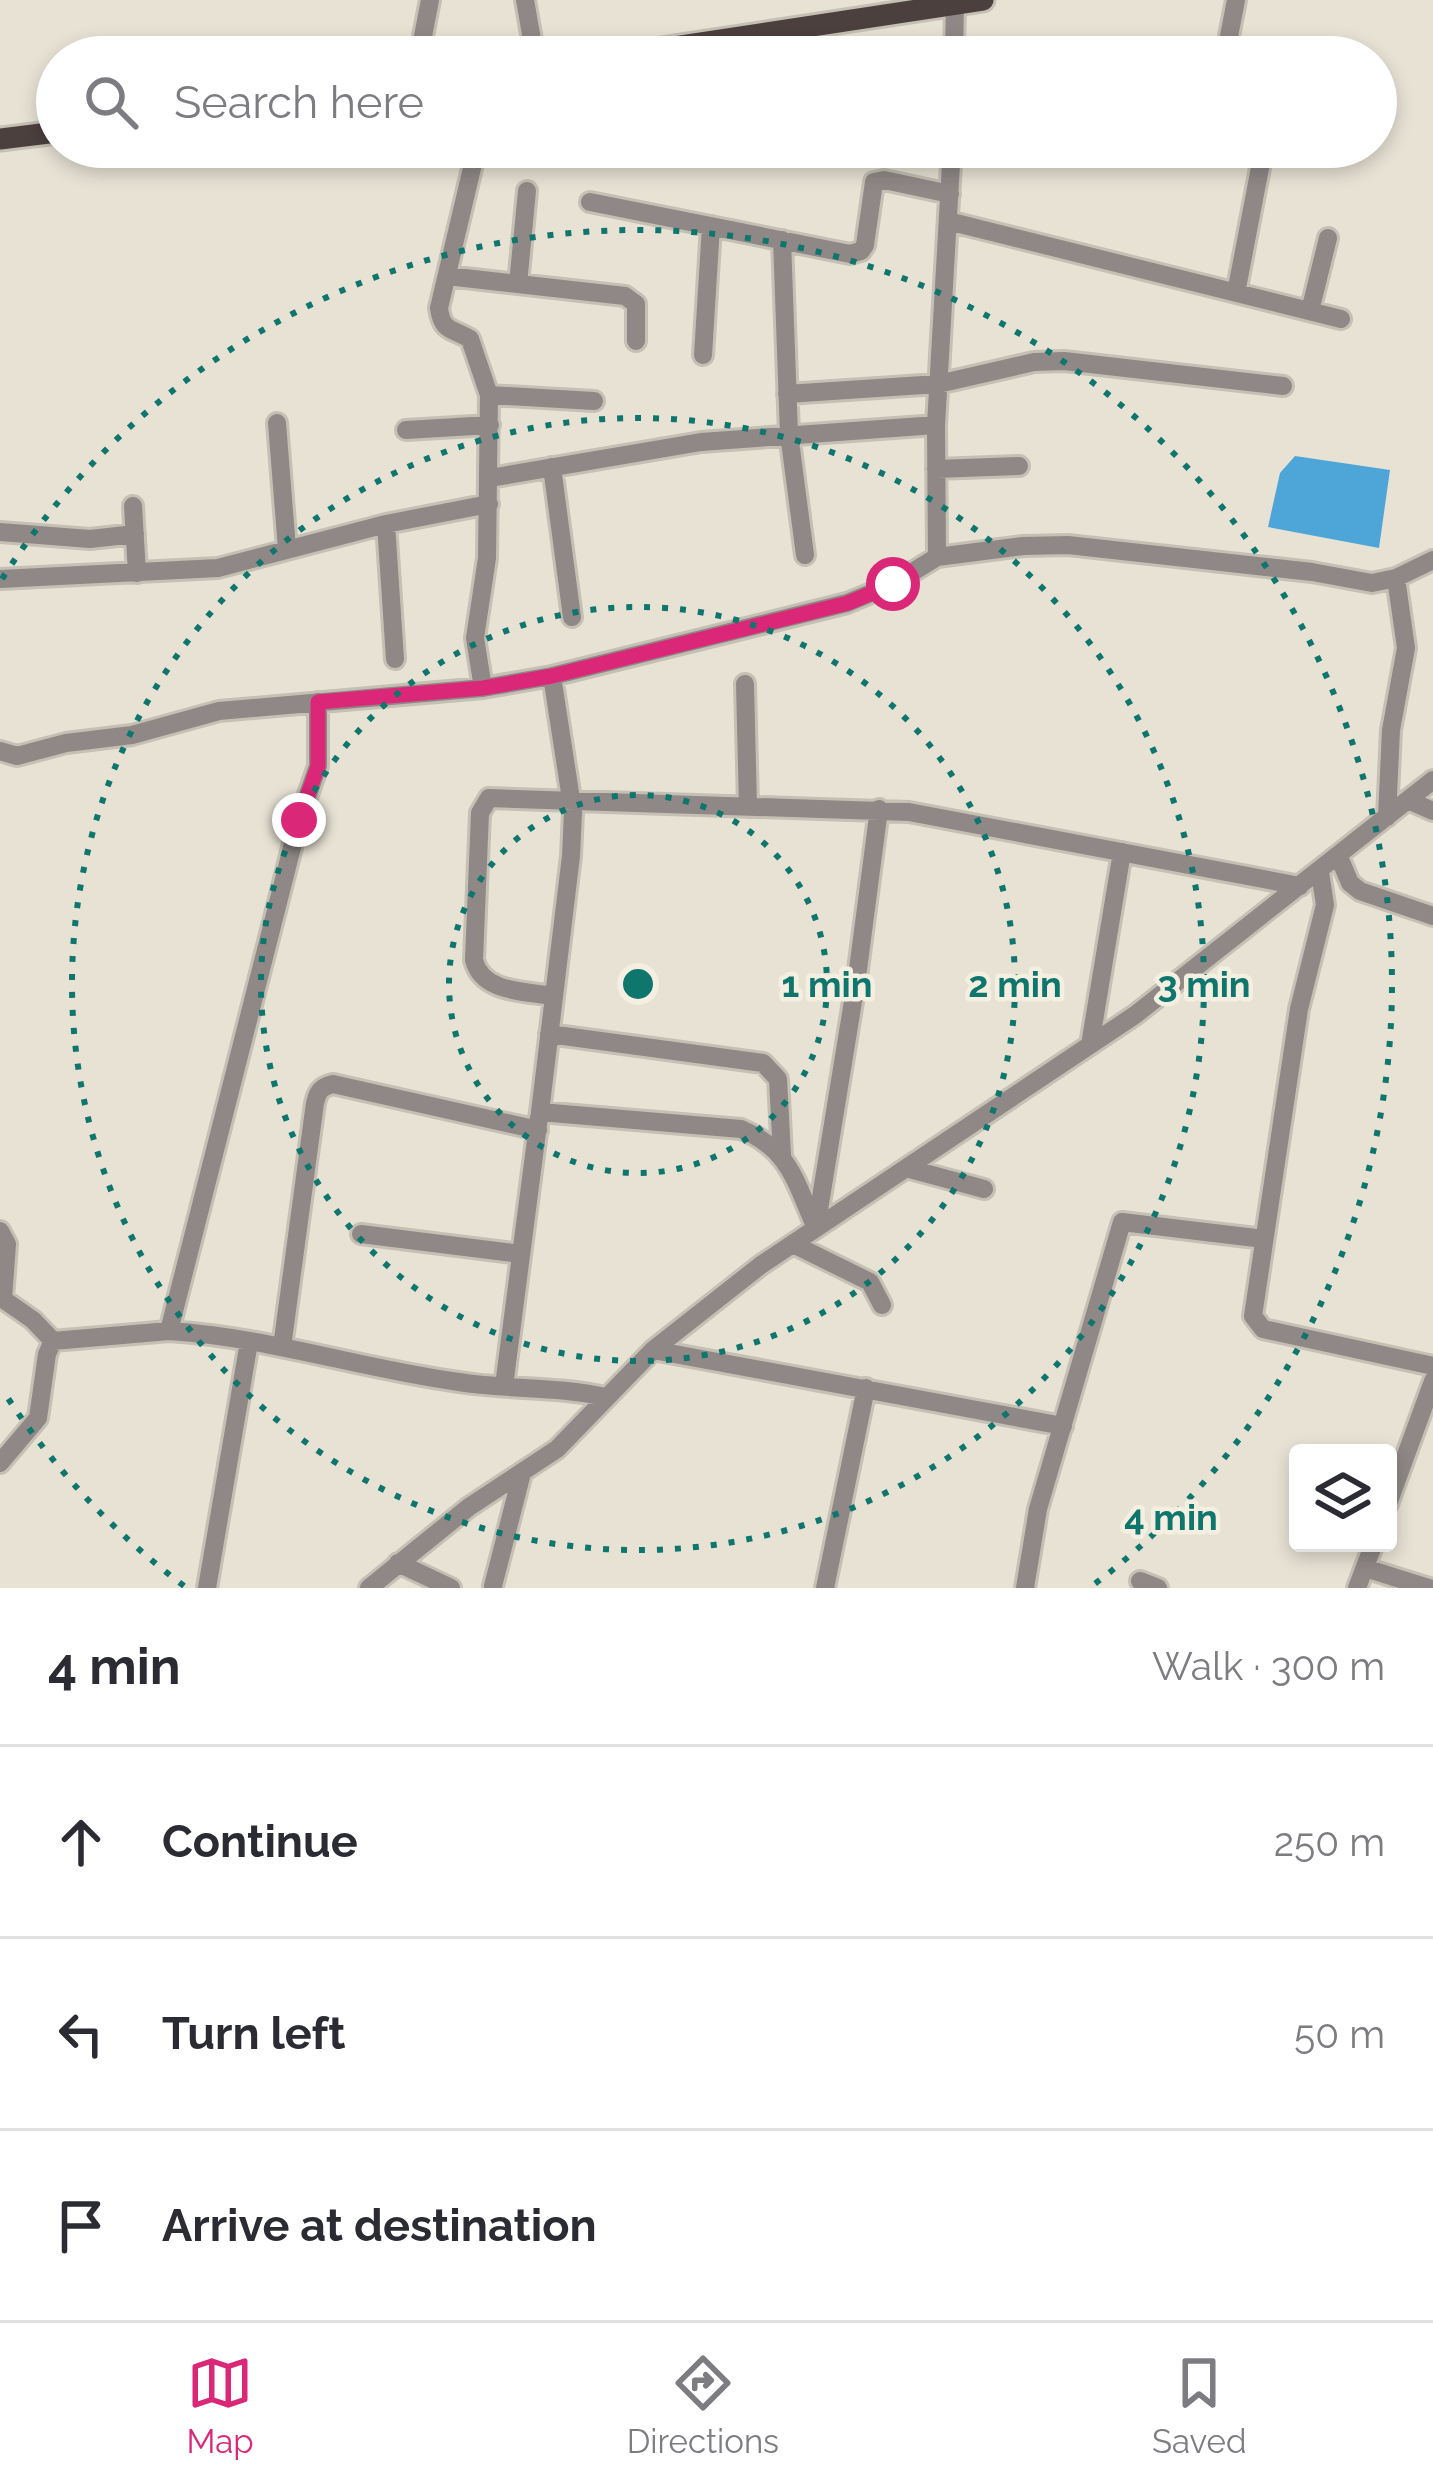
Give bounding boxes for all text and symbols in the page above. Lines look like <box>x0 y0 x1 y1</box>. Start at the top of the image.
search box <box>36 36 1397 168</box>
icon: search <box>78 69 144 135</box>
text: Search here <box>174 76 424 129</box>
route start <box>866 557 920 611</box>
route end <box>272 793 326 847</box>
centre of rings <box>617 963 659 1005</box>
text: 1 min <box>782 963 872 1005</box>
text: 2 min <box>968 963 1062 1005</box>
text: 3 min <box>1157 963 1251 1005</box>
map controls <box>1289 1444 1397 1552</box>
button: layers <box>1289 1444 1397 1552</box>
text: 4 min <box>1124 1496 1218 1538</box>
text: 4 min <box>48 1636 181 1696</box>
text: Walk · 300 m <box>1152 1643 1385 1689</box>
icon: ahead <box>48 1809 114 1875</box>
text: Continue <box>162 1815 358 1868</box>
text: 250 m <box>1274 1819 1385 1865</box>
icon: left <box>48 2001 114 2067</box>
text: Turn left <box>162 2007 345 2060</box>
text: 50 m <box>1294 2011 1385 2057</box>
icon: arrive <box>48 2193 114 2259</box>
text: Arrive at destination <box>162 2199 597 2252</box>
tab: Map <box>187 2350 254 2461</box>
tab: Directions <box>627 2350 779 2461</box>
tab: Saved <box>1152 2350 1246 2461</box>

